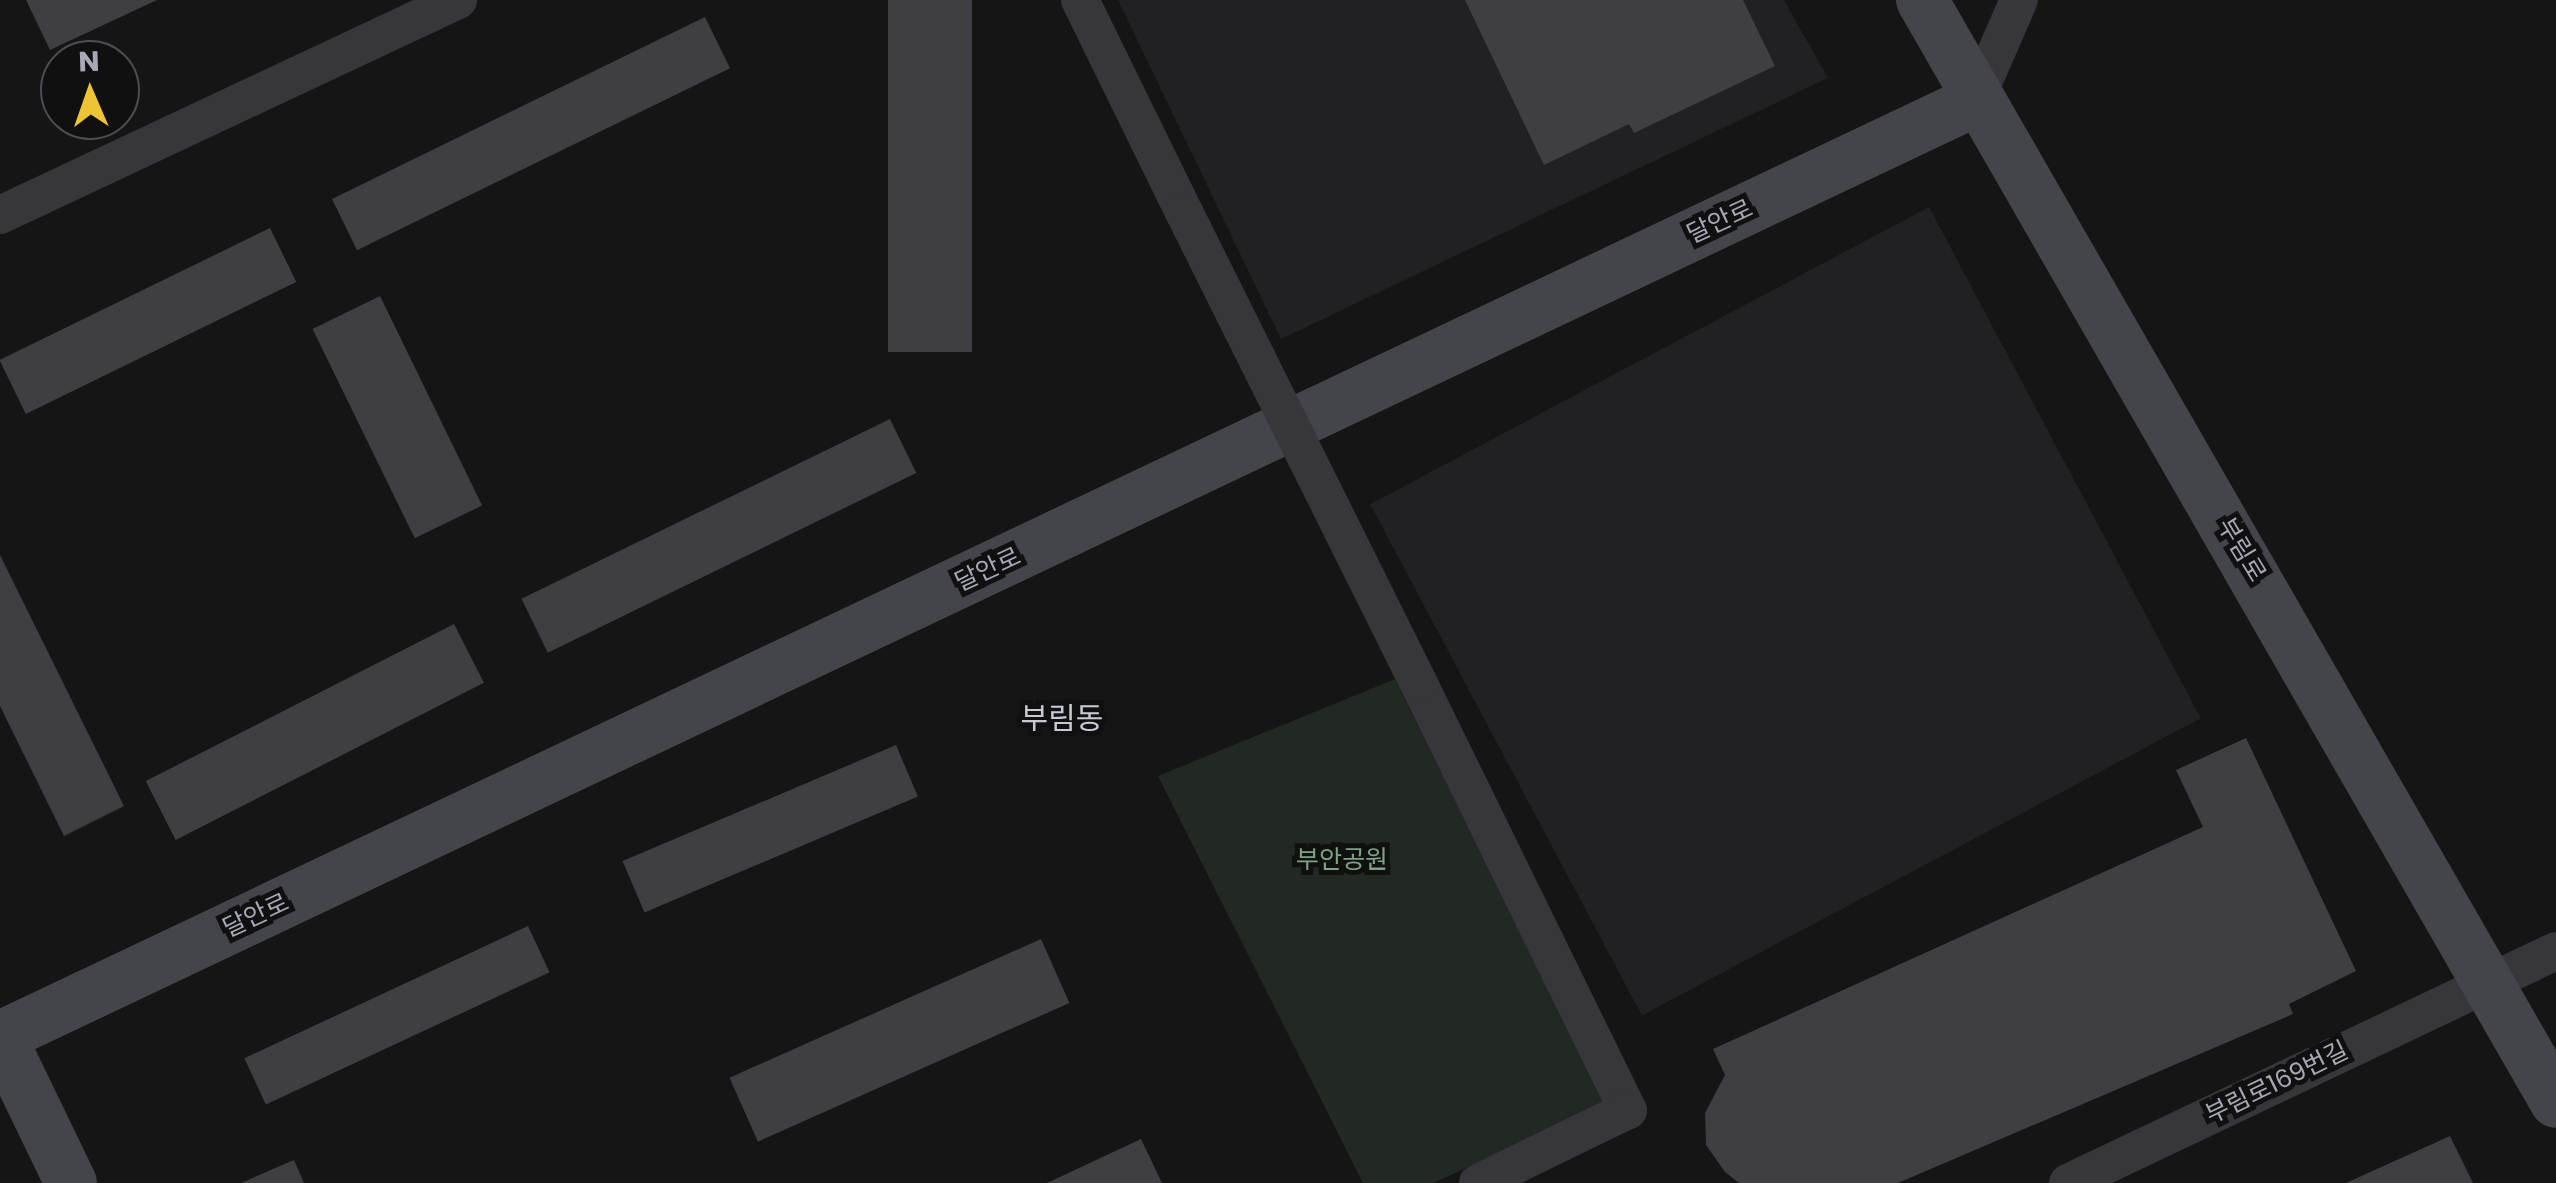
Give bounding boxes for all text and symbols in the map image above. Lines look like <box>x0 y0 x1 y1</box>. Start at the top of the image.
north arrow <box>40 40 140 140</box>
text: N <box>78 42 100 81</box>
street label: 달안로 <box>1682 194 1758 250</box>
street label: 부림로 <box>2210 513 2272 587</box>
street label: 달안로 <box>950 542 1026 598</box>
district label: 부림동 <box>1021 701 1103 737</box>
park label: 부안공원 <box>1296 845 1388 875</box>
street label: 달안로 <box>218 888 294 944</box>
street label: 부림로169번길 <box>2201 1036 2353 1130</box>

